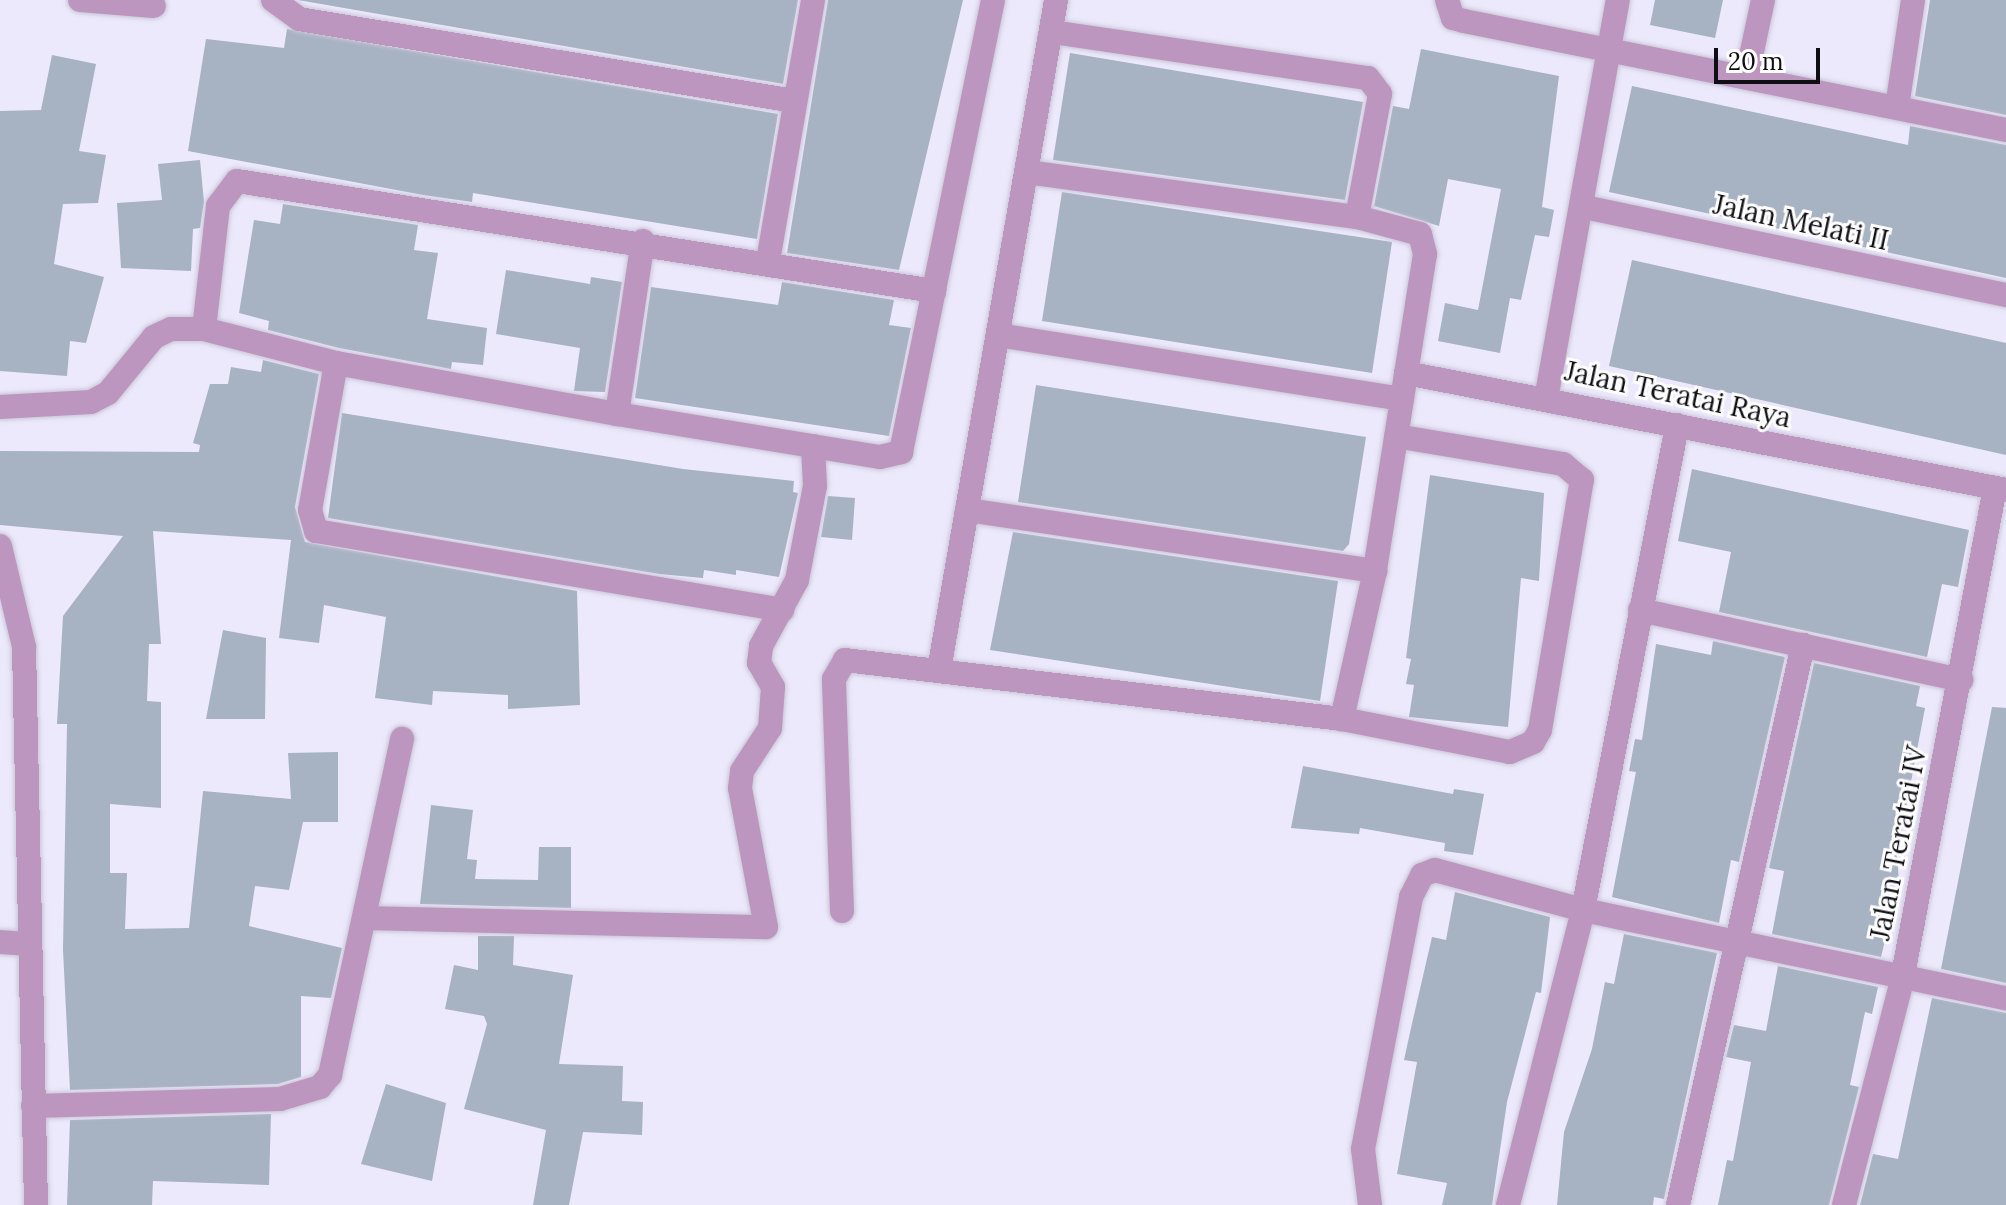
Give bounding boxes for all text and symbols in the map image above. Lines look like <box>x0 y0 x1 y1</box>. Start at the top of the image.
scale bar <box>1718 32 1824 82</box>
text: 20 m <box>1728 46 1784 77</box>
street label: Jalan Melati II <box>1710 187 1892 257</box>
street label: Jalan Teratai Raya <box>1562 354 1794 434</box>
street label: Jalan Teratai IV <box>1863 743 1933 943</box>

